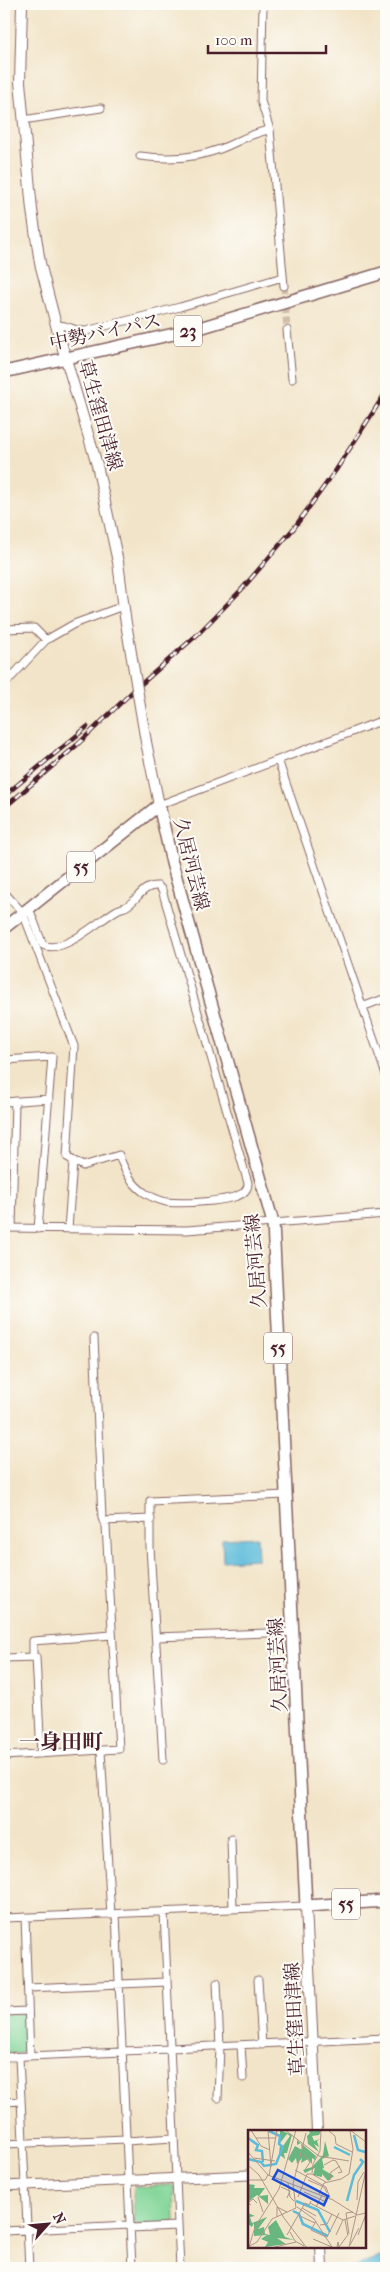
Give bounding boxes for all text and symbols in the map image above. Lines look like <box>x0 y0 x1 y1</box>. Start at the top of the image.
scale bar <box>208 22 325 54</box>
text: 100 m <box>215 31 253 49</box>
street label: 中勢バイパス <box>47 309 163 355</box>
road number: 23 <box>174 316 202 346</box>
street label: 草生窪田津線 <box>74 357 126 473</box>
street label: 久居河芸線 <box>169 815 213 913</box>
road number: 55 <box>67 852 95 882</box>
street label: 久居河芸線 <box>241 1213 271 1309</box>
road number: 55 <box>264 1332 292 1364</box>
street label: 久居河芸線 <box>265 1617 291 1713</box>
district label: 一身田町 <box>19 1730 103 1754</box>
road number: 55 <box>332 1888 360 1920</box>
street label: 草生窪田津線 <box>281 1961 309 2076</box>
inset map <box>248 2130 365 2247</box>
north arrow <box>22 2200 72 2250</box>
text: N <box>49 2210 69 2227</box>

